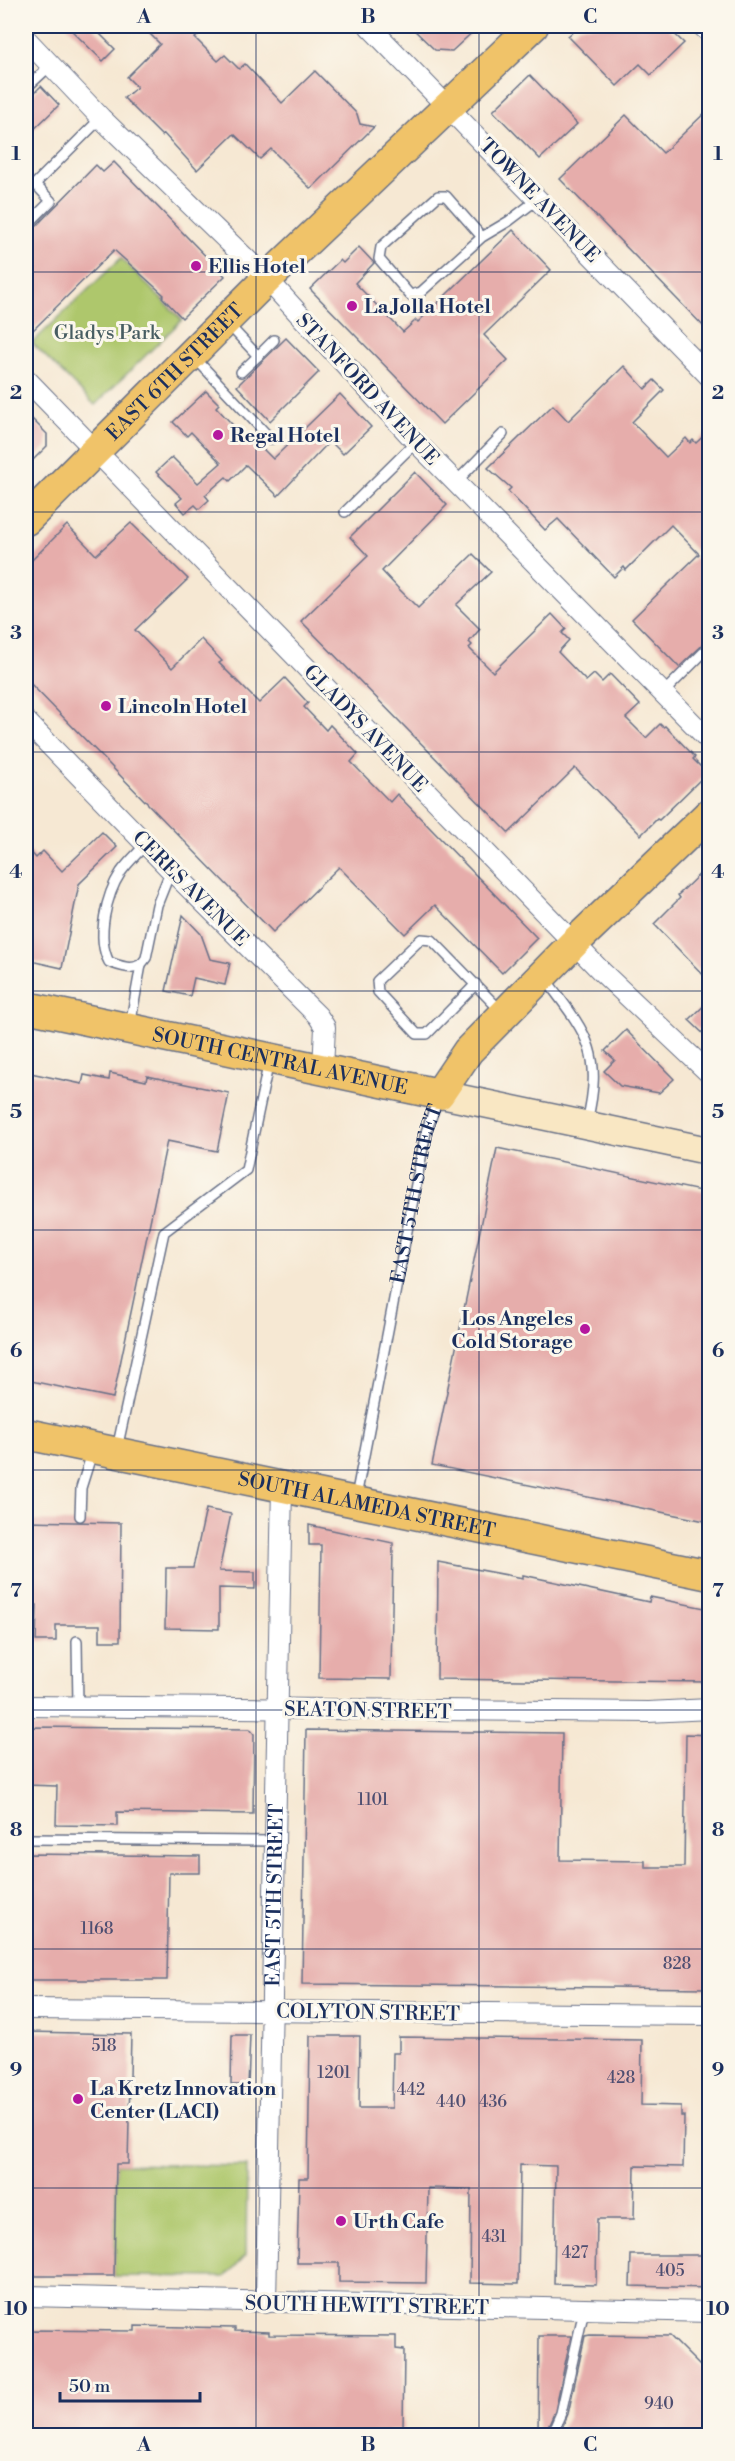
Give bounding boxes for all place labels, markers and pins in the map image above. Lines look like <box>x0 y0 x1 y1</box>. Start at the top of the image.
place label: Ellis Hotel <box>208 255 306 280</box>
marker: Ellis Hotel <box>189 259 203 273</box>
place label: La Jolla Hotel <box>364 295 491 320</box>
marker: La Jolla Hotel <box>345 299 359 313</box>
place label: Regal Hotel <box>230 424 340 449</box>
marker: Regal Hotel <box>211 428 225 442</box>
place label: Lincoln Hotel <box>118 695 247 720</box>
marker: Lincoln Hotel <box>99 699 113 713</box>
place label: Los Angeles Cold Storage <box>451 1307 573 1355</box>
marker: Los Angeles Cold Storage <box>578 1322 592 1336</box>
place label: La Kretz Innovation Center (LACI) <box>90 2077 277 2125</box>
marker: La Kretz Innovation Center (LACI) <box>71 2092 85 2106</box>
place label: Urth Cafe <box>353 2210 445 2235</box>
marker: Urth Cafe <box>334 2214 348 2228</box>

